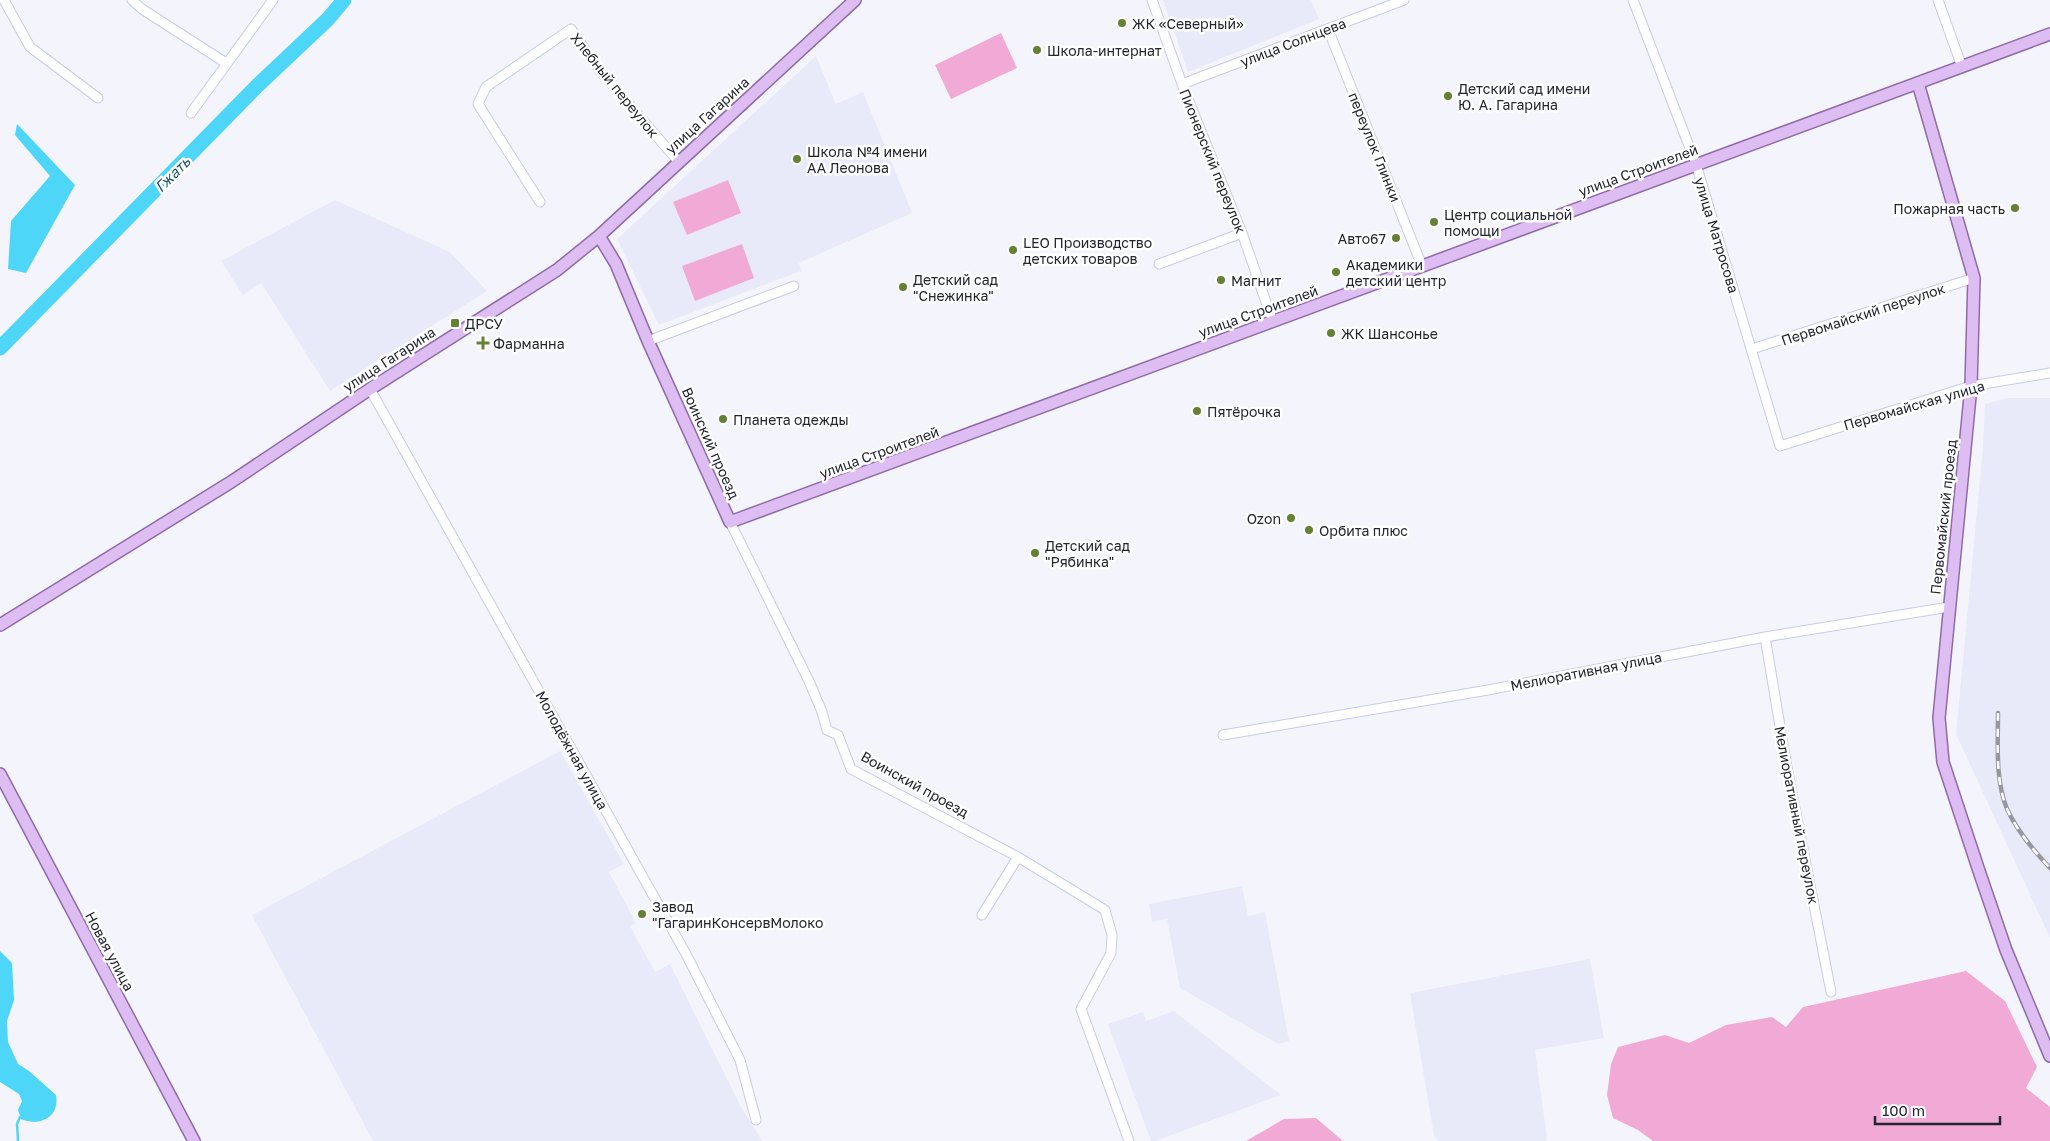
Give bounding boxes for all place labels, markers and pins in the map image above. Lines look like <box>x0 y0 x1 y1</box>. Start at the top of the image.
place label: ЖК «Северный» <box>1132 15 1244 32</box>
marker: ЖК «Северный» <box>1116 17 1128 29</box>
place label: Школа-интернат <box>1047 42 1162 59</box>
marker: Школа-интернат <box>1031 44 1043 56</box>
place label: Детский сад имени Ю. А. Гагарина <box>1458 80 1590 113</box>
marker: Детский сад имени Ю. А. Гагарина <box>1442 90 1454 102</box>
place label: Школа №4 имени АА Леонова <box>807 143 927 176</box>
marker: Школа №4 имени АА Леонова <box>791 153 803 165</box>
place label: Пожарная часть <box>1893 200 2005 217</box>
marker: Пожарная часть <box>2009 202 2021 214</box>
place label: Центр социальной помощи <box>1444 206 1572 239</box>
marker: Центр социальной помощи <box>1428 216 1440 228</box>
place label: Авто67 <box>1338 230 1386 247</box>
marker: Авто67 <box>1390 232 1402 244</box>
place label: LEO Производство детских товаров <box>1023 234 1152 267</box>
marker: LEO Производство детских товаров <box>1007 244 1019 256</box>
place label: Академики детский центр <box>1346 256 1446 289</box>
marker: Академики детский центр <box>1330 266 1342 278</box>
place label: Детский сад "Снежинка" <box>913 271 999 304</box>
place label: Магнит <box>1231 272 1281 289</box>
marker: Магнит <box>1215 274 1227 286</box>
marker: Детский сад "Снежинка" <box>897 281 909 293</box>
place label: ДРСУ <box>465 315 503 332</box>
marker: ДРСУ <box>449 317 461 329</box>
place label: ЖК Шансонье <box>1341 325 1438 342</box>
marker: ЖК Шансонье <box>1325 327 1337 339</box>
place label: Фарманна <box>493 335 565 352</box>
marker: Фарманна <box>477 337 489 349</box>
place label: Пятёрочка <box>1207 403 1281 420</box>
marker: Пятёрочка <box>1191 405 1203 417</box>
place label: Планета одежды <box>733 411 849 428</box>
marker: Планета одежды <box>717 413 729 425</box>
place label: Ozon <box>1247 510 1281 527</box>
marker: Ozon <box>1285 512 1297 524</box>
place label: Орбита плюс <box>1319 522 1408 539</box>
marker: Орбита плюс <box>1303 524 1315 536</box>
place label: Детский сад "Рябинка" <box>1045 537 1131 570</box>
marker: Детский сад "Рябинка" <box>1029 547 1041 559</box>
place label: Завод "ГагаринКонсервМолоко <box>652 898 823 931</box>
marker: Завод "ГагаринКонсервМолоко <box>636 908 648 920</box>

